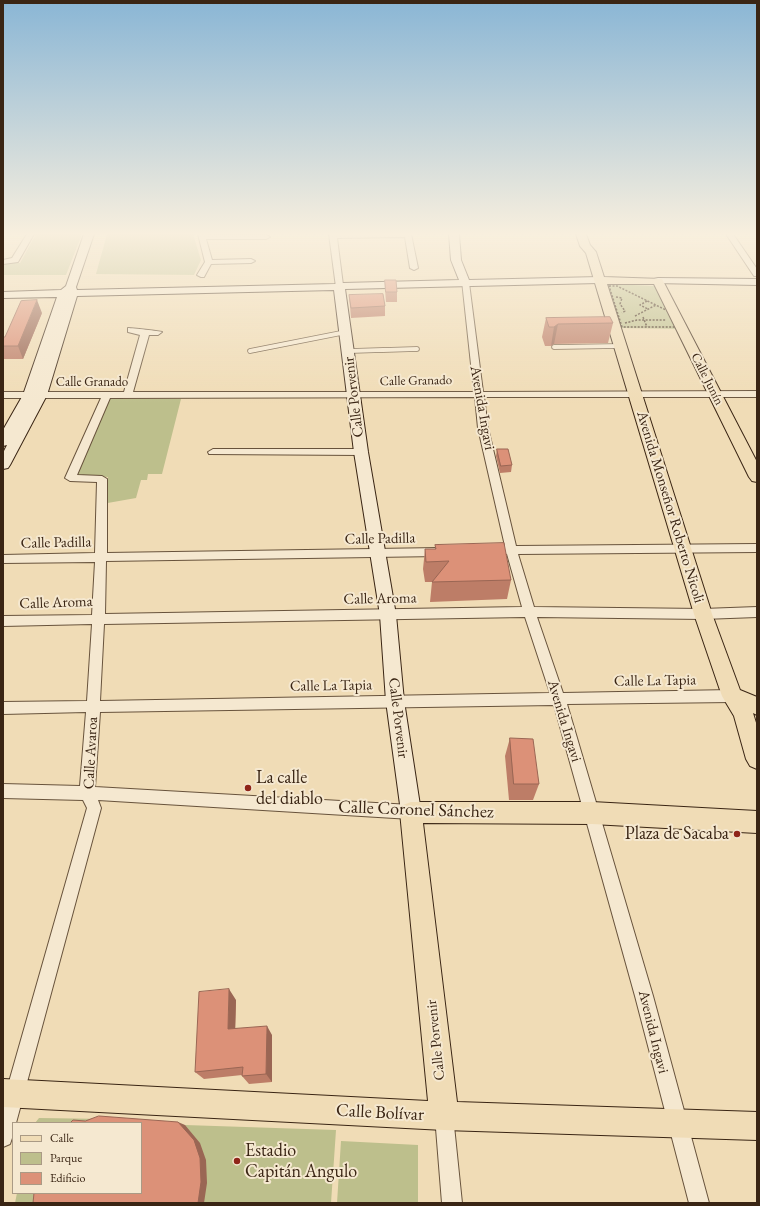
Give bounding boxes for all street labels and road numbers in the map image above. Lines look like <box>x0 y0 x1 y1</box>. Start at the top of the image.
street label: Calle Junín <box>687 350 727 408</box>
street label: Calle Porvenir <box>340 356 368 438</box>
street label: Avenida Ingavi <box>466 365 498 451</box>
street label: Calle Granado <box>380 373 452 389</box>
street label: Calle Granado <box>56 374 128 390</box>
street label: Avenida Monseñor Roberto Nicoli <box>632 409 708 605</box>
street label: Calle Padilla <box>345 529 415 549</box>
street label: Calle Padilla <box>21 533 91 553</box>
street label: Calle Aroma <box>343 589 417 609</box>
street label: Calle Aroma <box>19 593 93 613</box>
street label: Calle La Tapia <box>614 671 696 691</box>
street label: Calle La Tapia <box>290 676 372 696</box>
street label: Calle Porvenir <box>384 677 412 759</box>
street label: Avenida Ingavi <box>543 678 585 764</box>
street label: Calle Avaroa <box>80 716 102 790</box>
street label: Calle Coronel Sánchez <box>338 796 494 824</box>
street label: Avenida Ingavi <box>634 989 672 1075</box>
street label: Calle Porvenir <box>423 999 449 1081</box>
street label: Calle Bolívar <box>336 1100 424 1126</box>

